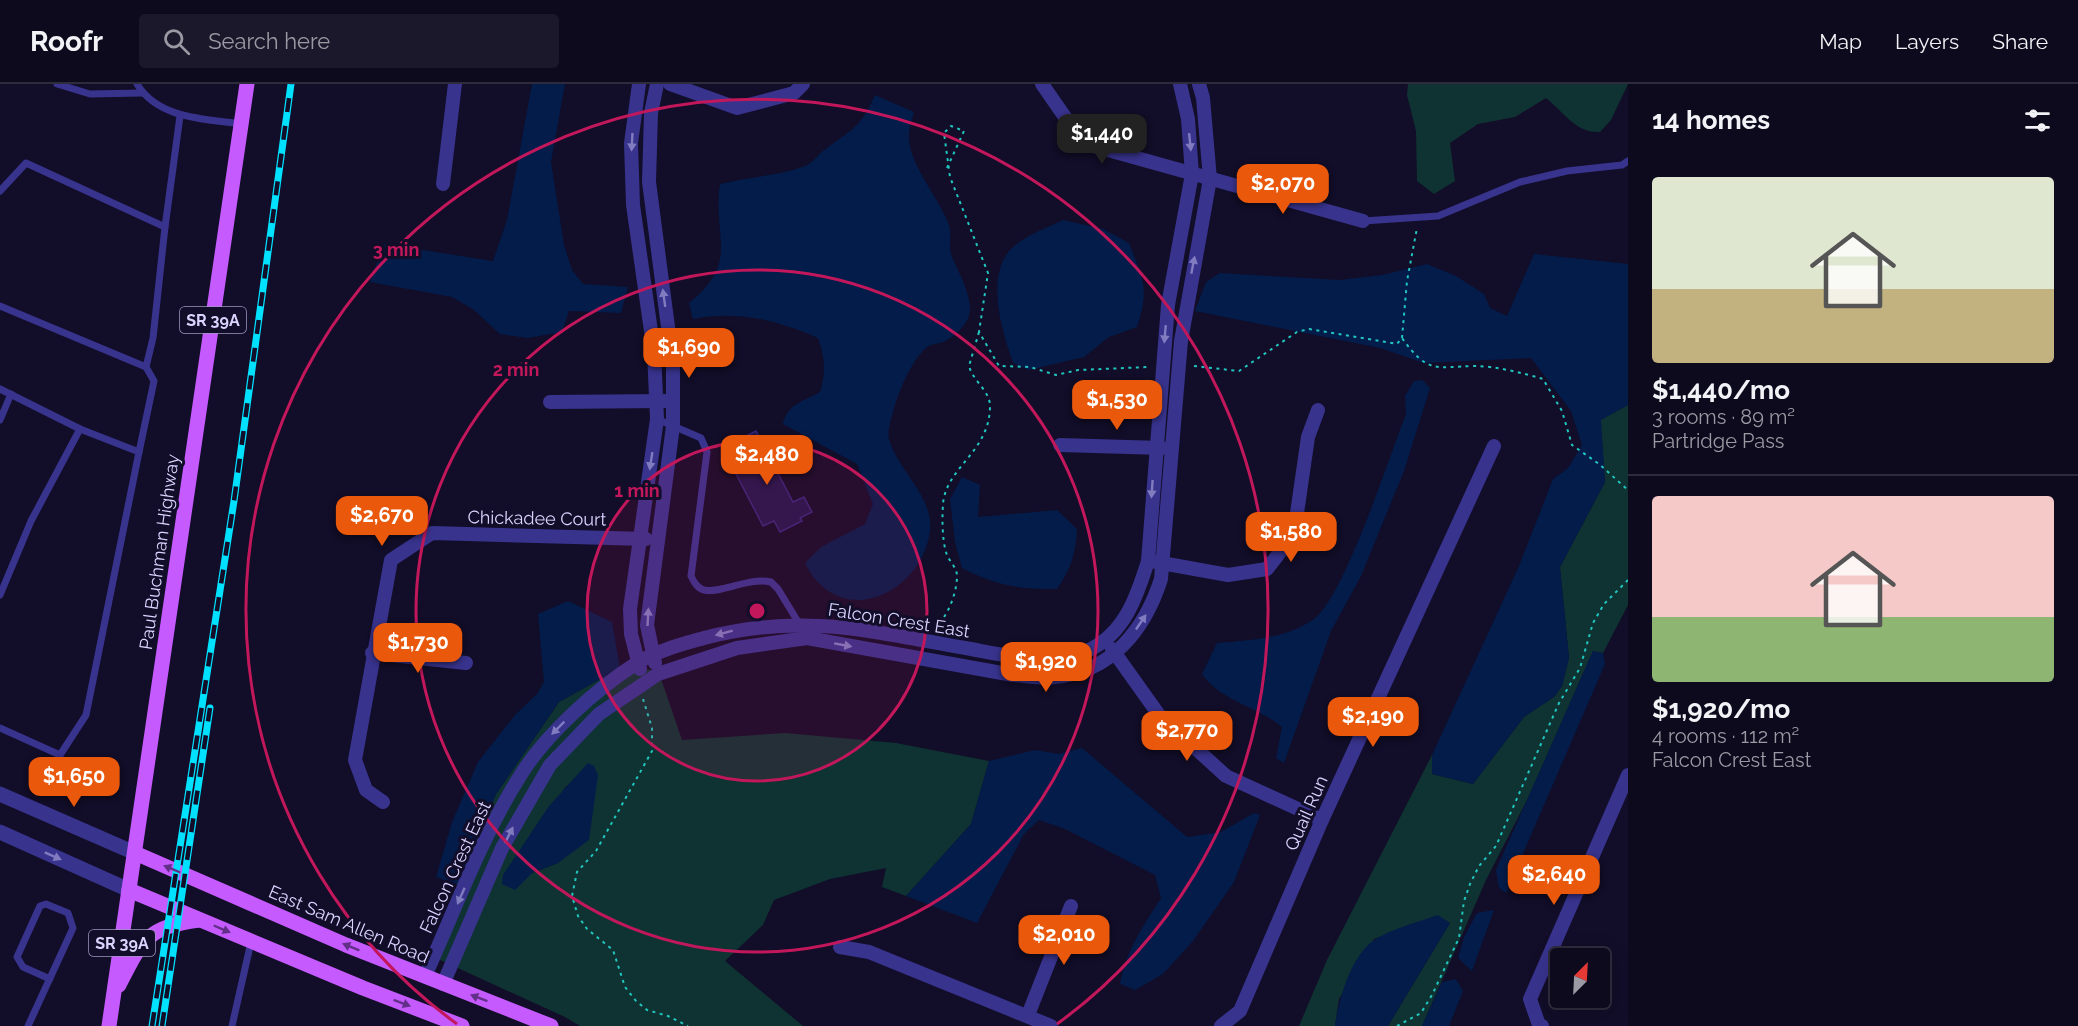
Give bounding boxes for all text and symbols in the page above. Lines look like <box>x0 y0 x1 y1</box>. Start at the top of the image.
search box <box>139 14 559 68</box>
text: Roofr <box>30 25 103 58</box>
icon: search <box>160 25 193 58</box>
text: Search here <box>208 28 330 54</box>
text: Map <box>1819 29 1862 54</box>
text: Layers <box>1895 29 1959 54</box>
text: Share <box>1992 29 2048 54</box>
icon: filters <box>2021 104 2054 137</box>
text: 14 homes <box>1652 105 1770 135</box>
pin: $1,440 <box>1053 114 1151 165</box>
text: $1,440 <box>1071 121 1133 145</box>
one-way arrow <box>627 132 637 151</box>
one-way arrow <box>1185 132 1195 151</box>
pin: $2,070 <box>1234 164 1332 215</box>
text: $2,070 <box>1251 171 1315 195</box>
icon: home <box>1799 216 1907 324</box>
text: 3 min <box>373 239 419 260</box>
one-way arrow <box>1189 256 1198 275</box>
one-way arrow <box>660 289 669 308</box>
road number: SR 39A <box>180 307 246 333</box>
one-way arrow <box>1160 325 1170 344</box>
pin: $1,690 <box>640 328 738 379</box>
text: $1,690 <box>657 335 721 359</box>
text: 2 min <box>493 359 539 380</box>
text: $1,440/mo <box>1652 375 1790 405</box>
pin: $1,530 <box>1068 380 1166 431</box>
text: $1,530 <box>1086 387 1148 411</box>
text: 3 rooms · 89 m² <box>1652 405 1795 429</box>
text: Partridge Pass <box>1652 429 1785 453</box>
pin: $2,480 <box>718 435 816 486</box>
text: $2,480 <box>735 442 799 466</box>
one-way arrow <box>646 451 655 470</box>
street label: Paul Buchman Highway <box>135 453 183 651</box>
text: 1 min <box>614 480 660 501</box>
one-way arrow <box>1147 480 1157 499</box>
pin: $2,670 <box>333 496 431 547</box>
text: $2,670 <box>350 503 414 527</box>
street label: Chickadee Court <box>467 506 607 530</box>
pin: $1,580 <box>1242 512 1340 563</box>
text: $1,580 <box>1260 519 1322 543</box>
icon: home <box>1799 535 1907 643</box>
street label: Falcon Crest East <box>827 598 971 642</box>
centre of rings <box>747 601 767 621</box>
one-way arrow <box>643 607 652 626</box>
one-way arrow <box>1135 615 1147 631</box>
pin: $1,730 <box>369 623 467 674</box>
one-way arrow <box>715 628 734 638</box>
text: $1,730 <box>387 630 449 654</box>
one-way arrow <box>834 640 853 649</box>
pin: $1,920 <box>997 642 1095 693</box>
text: $1,920 <box>1015 649 1077 673</box>
text: $1,920/mo <box>1652 694 1790 724</box>
pin: $2,190 <box>1324 697 1422 748</box>
text: $2,190 <box>1342 704 1404 728</box>
pin: $2,770 <box>1138 711 1236 762</box>
text: $2,770 <box>1155 718 1219 742</box>
one-way arrow <box>552 721 566 735</box>
text: 4 rooms · 112 m² <box>1652 724 1799 748</box>
text: Falcon Crest East <box>1652 748 1811 772</box>
pin: $1,650 <box>25 757 123 808</box>
text: $1,650 <box>43 764 105 788</box>
street label: Quail Run <box>1280 772 1332 854</box>
street label: Falcon Crest East <box>415 798 495 936</box>
one-way arrow <box>504 826 514 843</box>
one-way arrow <box>45 851 63 861</box>
pin: $2,640 <box>1505 855 1603 906</box>
text: $2,640 <box>1522 862 1586 886</box>
one-way arrow <box>163 864 181 874</box>
street label: East Sam Allen Road <box>266 881 432 967</box>
one-way arrow <box>457 887 466 904</box>
pin: $2,010 <box>1015 915 1113 966</box>
text: $2,010 <box>1032 922 1096 946</box>
one-way arrow <box>213 924 231 934</box>
road number: SR 39A <box>89 930 155 956</box>
one-way arrow <box>342 942 360 951</box>
north arrow <box>1550 948 1610 1008</box>
map controls <box>1550 948 1610 1008</box>
one-way arrow <box>470 993 488 1002</box>
one-way arrow <box>393 999 411 1008</box>

